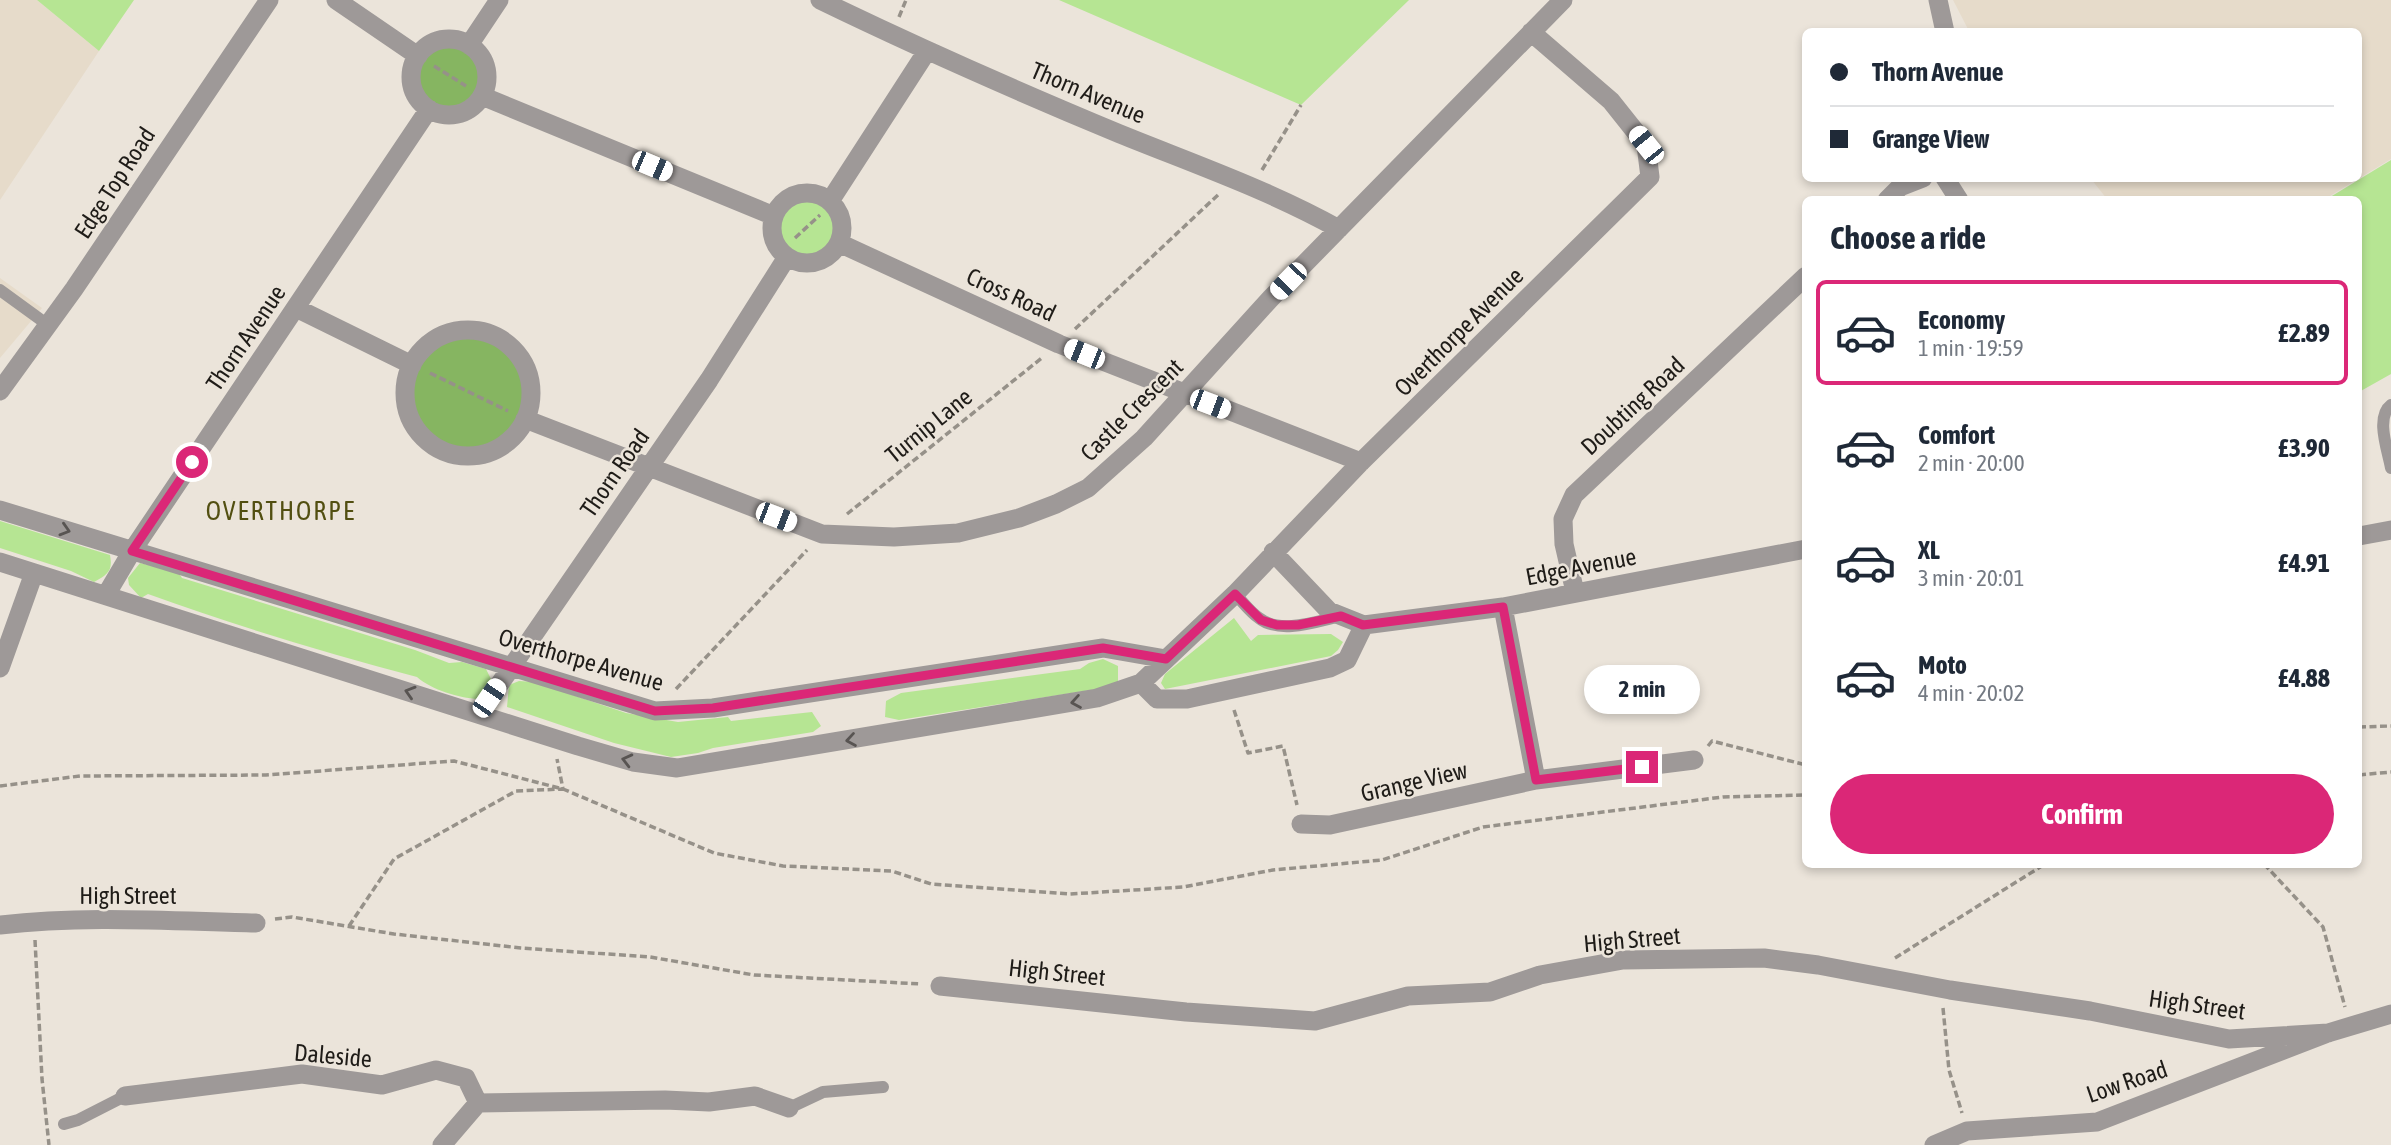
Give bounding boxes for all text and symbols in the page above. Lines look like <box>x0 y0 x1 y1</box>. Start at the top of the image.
street label: Thorn Avenue <box>1027 56 1149 129</box>
text: Thorn Avenue <box>1872 57 2004 87</box>
street label: Edge Top Road <box>69 122 160 243</box>
car <box>1625 122 1668 168</box>
text: Grange View <box>1872 124 1989 154</box>
car <box>629 148 676 184</box>
text: Choose a ride <box>1830 219 1986 256</box>
car <box>1266 259 1311 303</box>
street label: Cross Road <box>962 262 1060 327</box>
street label: Overthorpe Avenue <box>1389 262 1528 401</box>
street label: Thorn Avenue <box>200 280 291 396</box>
icon: car <box>1834 301 1897 364</box>
text: Economy <box>1918 305 2005 335</box>
text: £2.89 <box>2278 318 2330 348</box>
text: 1 min · 19:59 <box>1918 335 2024 361</box>
car <box>1061 336 1108 372</box>
street label: Doubting Road <box>1575 351 1690 460</box>
street label: Castle Crescent <box>1075 353 1188 466</box>
street label: Turnip Lane <box>880 383 977 468</box>
car <box>1187 387 1234 421</box>
icon: car <box>1834 416 1897 479</box>
text: Comfort <box>1918 420 1995 450</box>
street label: Thorn Road <box>575 424 655 522</box>
text: £3.90 <box>2278 433 2330 463</box>
route start <box>176 446 208 478</box>
text: 2 min · 20:00 <box>1918 450 2024 476</box>
district label: OVERTHORPE <box>206 496 356 526</box>
car <box>753 500 800 534</box>
one-way arrow <box>59 521 71 536</box>
icon: car <box>1834 531 1897 594</box>
text: XL <box>1918 535 1940 565</box>
street label: Edge Avenue <box>1523 543 1638 590</box>
text: £4.91 <box>2278 548 2330 578</box>
text: 3 min · 20:01 <box>1918 565 2024 591</box>
street label: Overthorpe Avenue <box>496 623 667 696</box>
icon: car <box>1834 646 1897 709</box>
text: Moto <box>1918 650 1967 680</box>
text: £4.88 <box>2278 663 2330 693</box>
callout: 2 min <box>1584 666 1700 714</box>
car <box>469 675 510 721</box>
text: 2 min <box>1619 676 1665 702</box>
text: 4 min · 20:02 <box>1918 680 2024 706</box>
one-way arrow <box>404 686 416 701</box>
one-way arrow <box>1070 694 1082 709</box>
one-way arrow <box>845 732 857 747</box>
route end <box>1626 751 1658 783</box>
one-way arrow <box>621 754 633 768</box>
street label: Grange View <box>1358 756 1470 807</box>
button: Confirm <box>1830 774 2334 854</box>
street label: High Street <box>79 882 177 909</box>
street label: High Street <box>1582 922 1682 957</box>
street label: High Street <box>1007 954 1107 991</box>
street label: High Street <box>2147 984 2247 1025</box>
street label: Daleside <box>293 1039 373 1072</box>
street label: Low Road <box>2083 1055 2171 1108</box>

